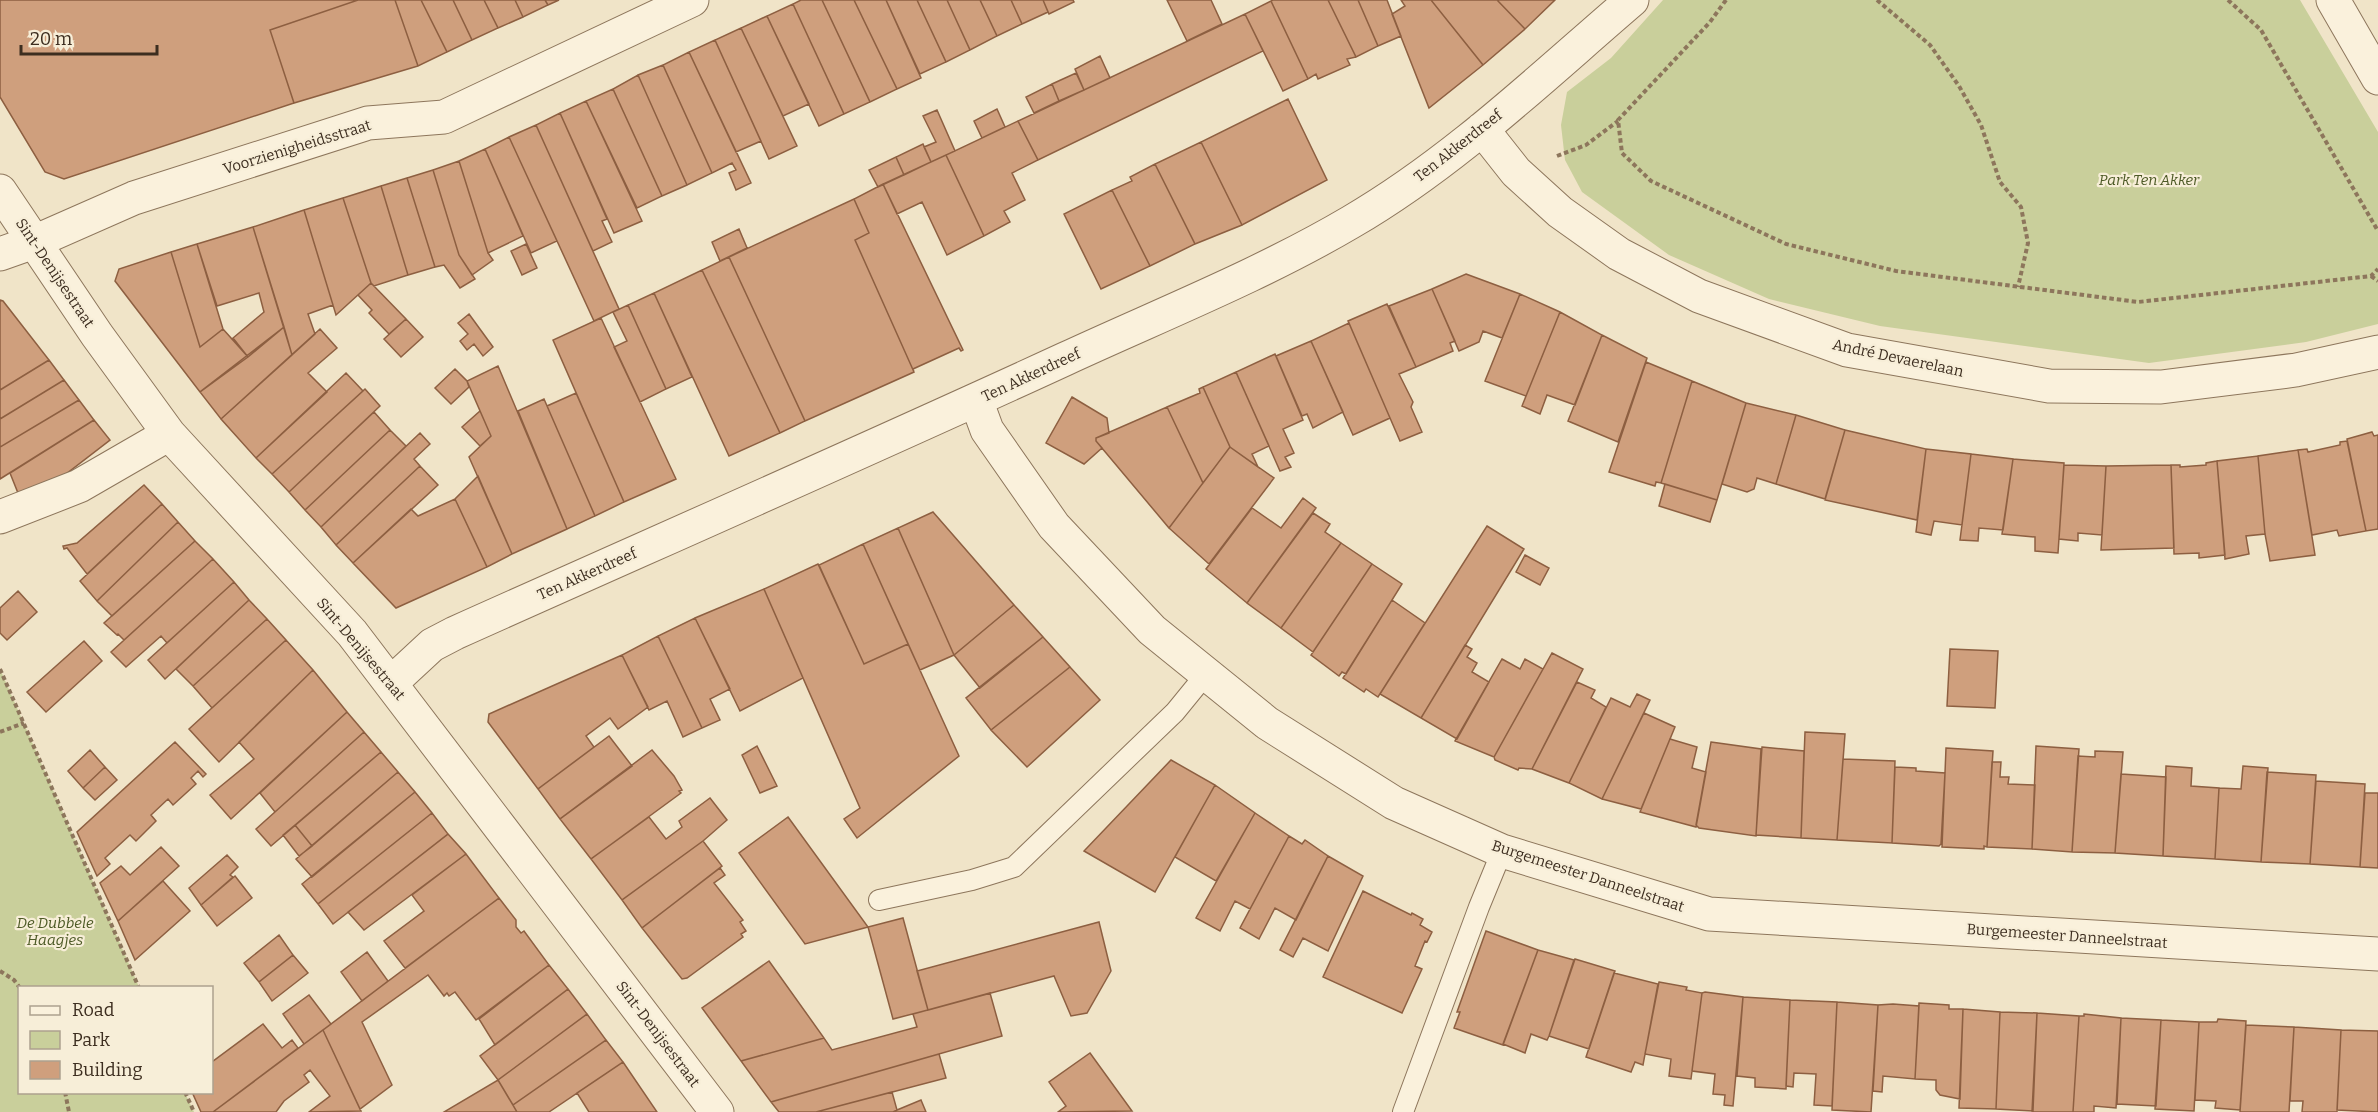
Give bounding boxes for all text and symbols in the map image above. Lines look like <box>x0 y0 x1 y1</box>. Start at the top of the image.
scale bar <box>21 18 158 56</box>
text: 20 m <box>30 28 72 50</box>
street label: Ten Akkerdreef <box>1410 105 1507 186</box>
street label: Voorzienigheidsstraat <box>221 116 374 178</box>
park label: Park Ten Akker <box>2099 171 2200 189</box>
street label: Sint-Denijsestraat <box>12 215 98 331</box>
street label: André Devaerelaan <box>1831 335 1966 381</box>
street label: Ten Akkerdreef <box>979 344 1085 406</box>
street label: Ten Akkerdreef <box>535 543 641 604</box>
street label: Sint-Denijsestraat <box>313 594 409 704</box>
street label: Burgemeester Danneelstraat <box>1489 836 1687 916</box>
park label: De Dubbele Haagjes <box>16 914 94 949</box>
street label: Burgemeester Danneelstraat <box>1966 920 2169 952</box>
street label: Sint-Denijsestraat <box>612 978 704 1091</box>
legend <box>18 986 213 1094</box>
text: Road <box>72 999 115 1021</box>
text: Park <box>72 1029 111 1051</box>
text: Building <box>72 1059 143 1081</box>

